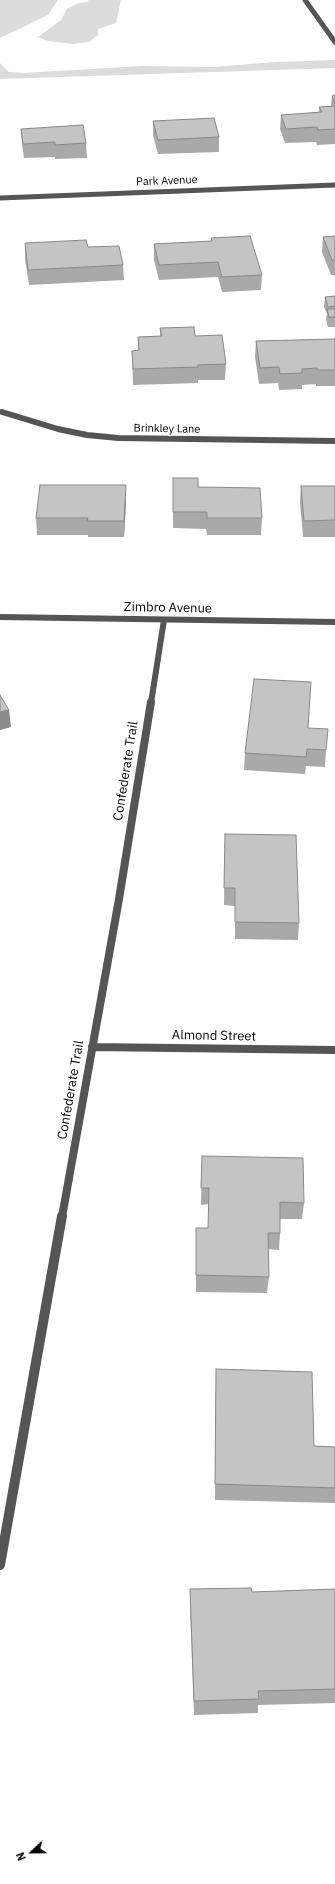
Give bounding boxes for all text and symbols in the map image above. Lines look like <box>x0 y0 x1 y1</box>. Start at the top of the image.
street label: Park Avenue <box>136 173 198 189</box>
street label: Brinkley Lane <box>134 422 200 436</box>
street label: Zimbro Avenue <box>124 599 212 617</box>
street label: Confederate Trail <box>110 720 142 822</box>
street label: Almond Street <box>172 1027 256 1045</box>
street label: Confederate Trail <box>55 1039 87 1141</box>
north arrow <box>12 1832 52 1872</box>
text: N <box>13 1850 29 1863</box>

